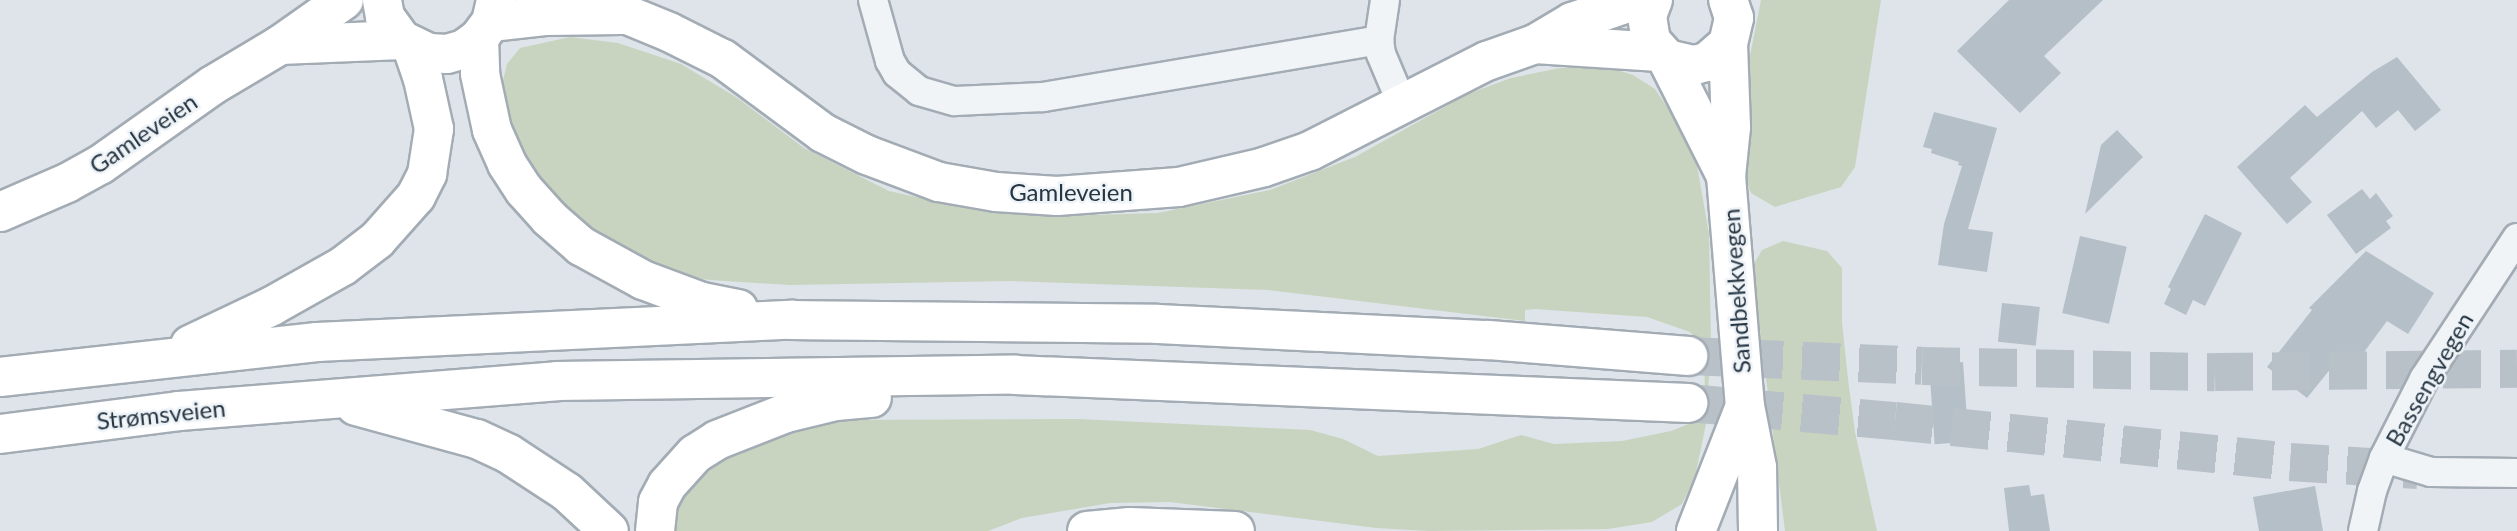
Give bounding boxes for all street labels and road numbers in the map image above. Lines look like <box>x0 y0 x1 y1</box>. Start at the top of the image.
street label: Gamleveien <box>84 86 202 180</box>
street label: Gamleveien <box>1009 178 1133 206</box>
street label: Sandbekkvegen <box>1716 208 1756 374</box>
street label: Bassengvegen <box>2379 307 2479 451</box>
street label: Strømsveien <box>95 393 227 435</box>

